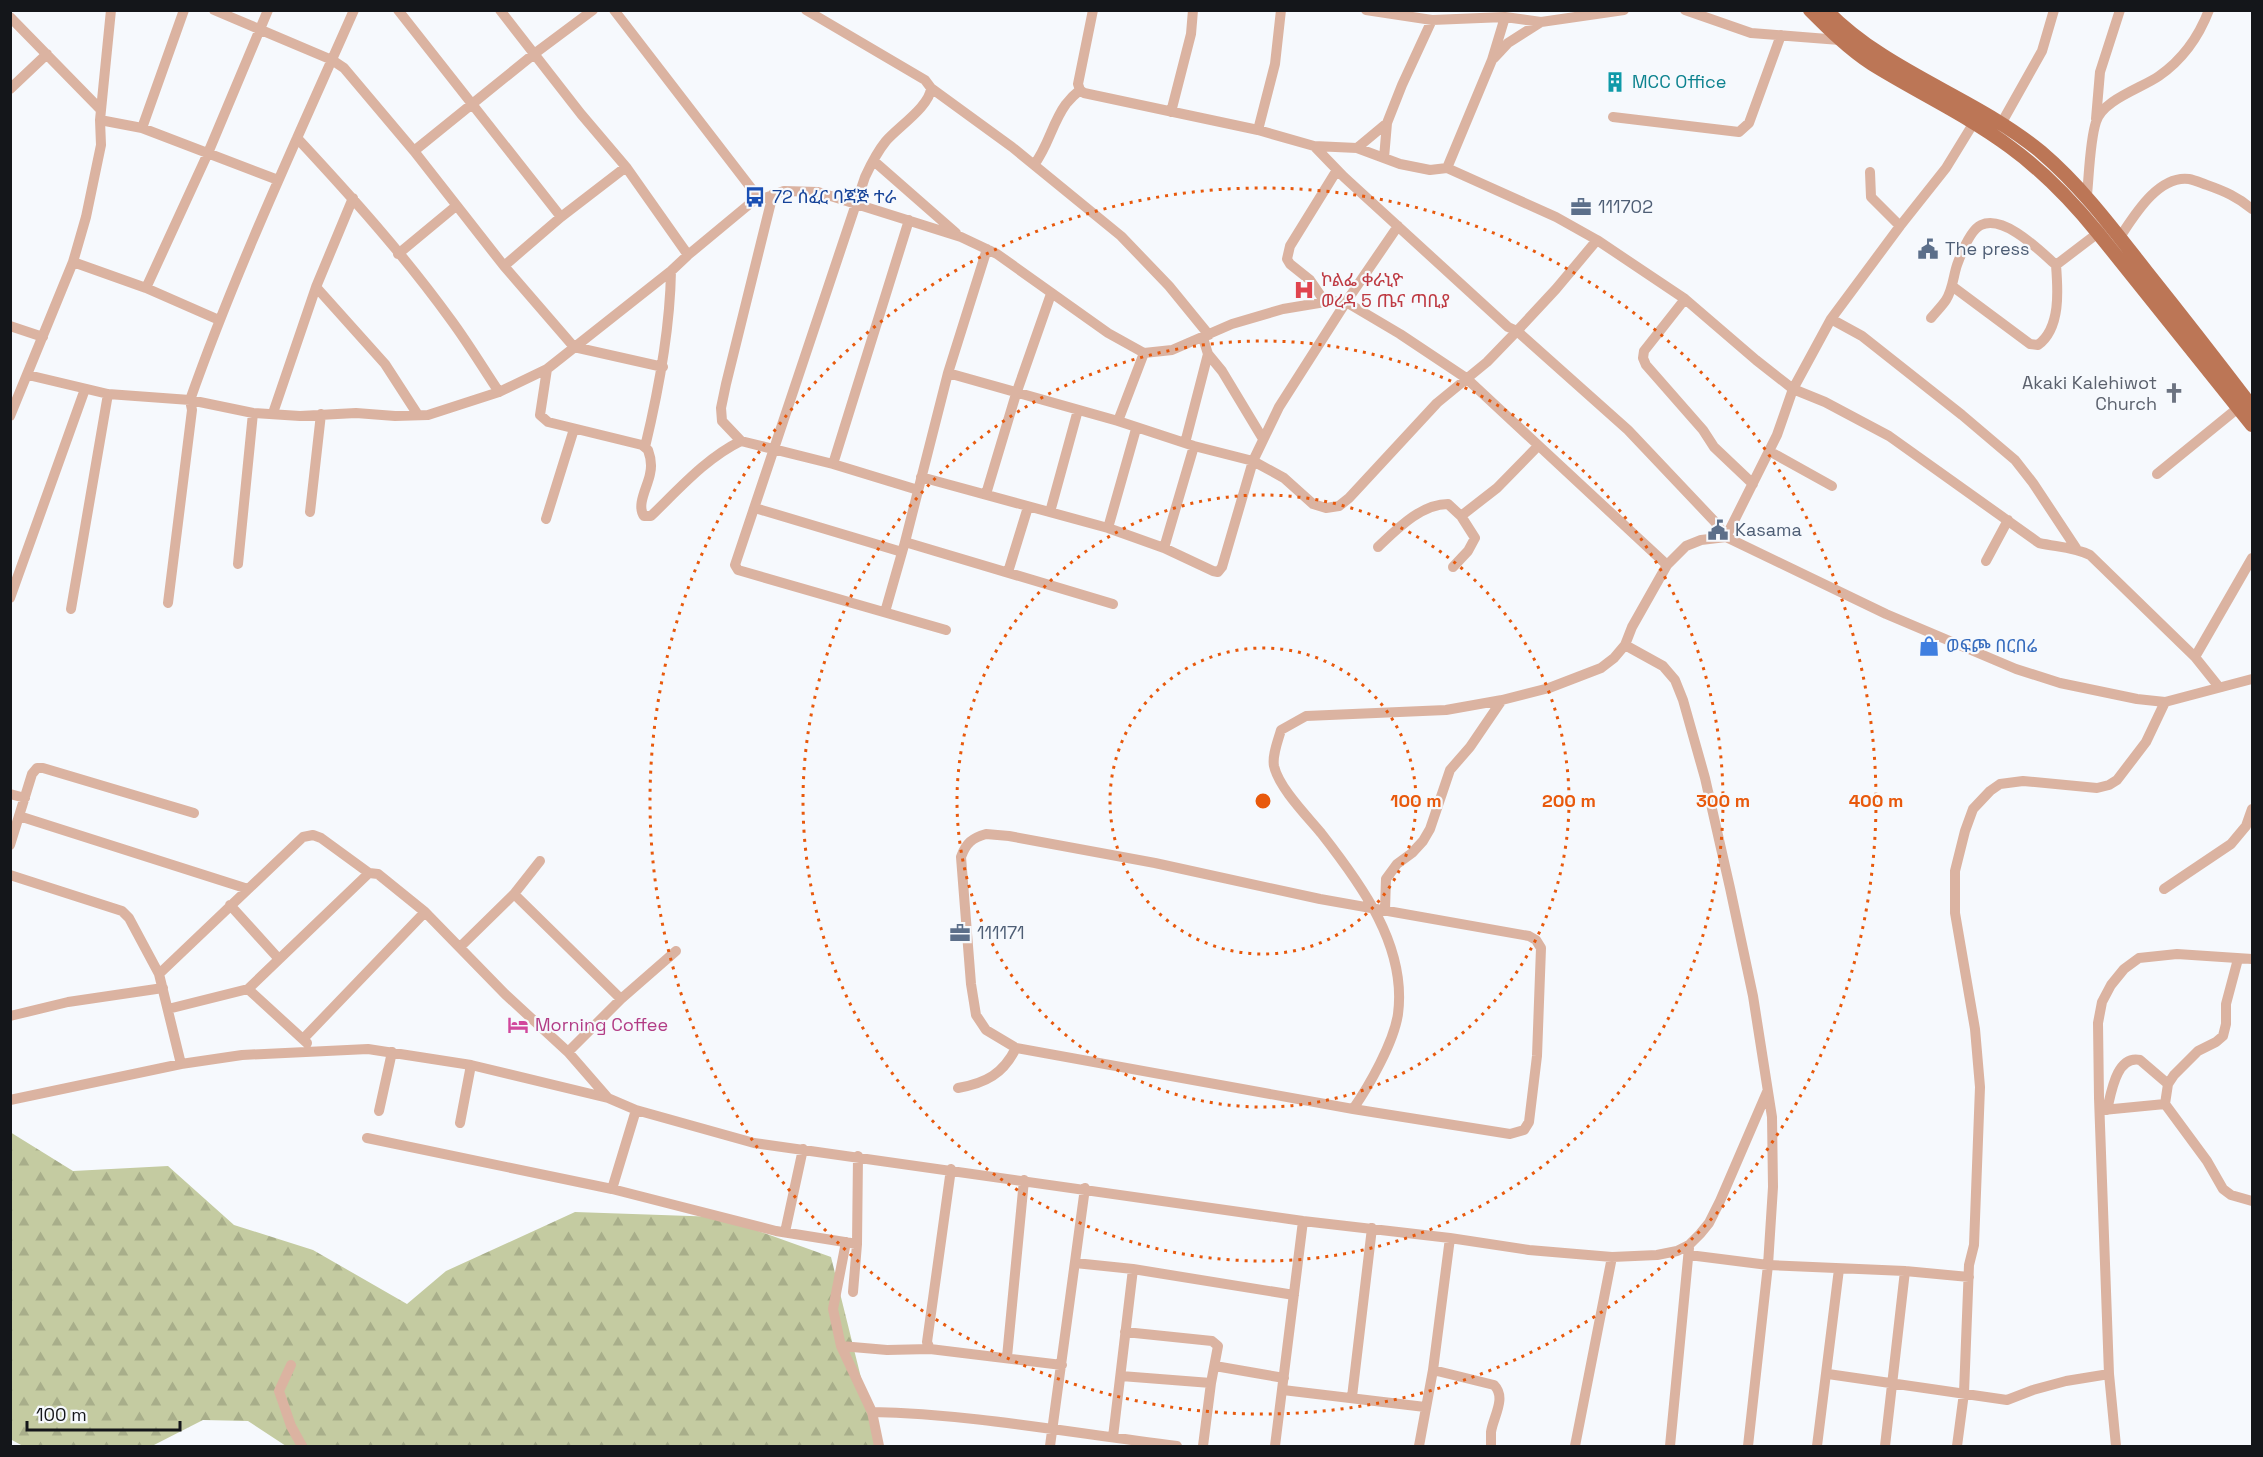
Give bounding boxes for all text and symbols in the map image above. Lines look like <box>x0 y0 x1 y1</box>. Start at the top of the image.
building icon: MCC Office <box>1603 70 1627 94</box>
place label: MCC Office <box>1632 70 1726 93</box>
bus stop icon: 72 ሰፈር ባጃጅ ተራ <box>743 185 767 209</box>
place label: 72 ሰፈር ባጃጅ ተራ <box>772 185 897 208</box>
office icon: 111702 <box>1569 195 1593 219</box>
place label: 111702 <box>1598 195 1653 218</box>
public building icon: The press <box>1916 237 1940 261</box>
place label: The press <box>1945 237 2030 260</box>
place label: ኮልፌ ቀራኒዮ ወረዳ 5 ጤና ጣቢያ <box>1321 268 1450 312</box>
hospital icon: ኮልፌ ቀራኒዮ ወረዳ 5 ጤና ጣቢያ <box>1292 278 1316 302</box>
place label: Akaki Kalehiwot Church <box>2022 371 2157 415</box>
church icon: Akaki Kalehiwot Church <box>2162 381 2186 405</box>
public building icon: Kasama <box>1706 518 1730 542</box>
place label: Kasama <box>1735 518 1802 541</box>
shop icon: ወፍጮ በርበሬ <box>1917 634 1941 658</box>
place label: ወፍጮ በርበሬ <box>1946 634 2038 657</box>
text: 100 m <box>1390 789 1442 812</box>
text: 200 m <box>1542 789 1596 812</box>
text: 300 m <box>1696 789 1750 812</box>
text: 400 m <box>1849 789 1903 812</box>
centre of rings <box>1253 791 1273 811</box>
office icon: 111171 <box>948 921 972 945</box>
place label: 111171 <box>977 921 1025 944</box>
hotel icon: Morning Coffee <box>506 1013 530 1037</box>
place label: Morning Coffee <box>535 1013 668 1036</box>
scale bar <box>27 1394 180 1432</box>
text: 100 m <box>36 1403 87 1426</box>

